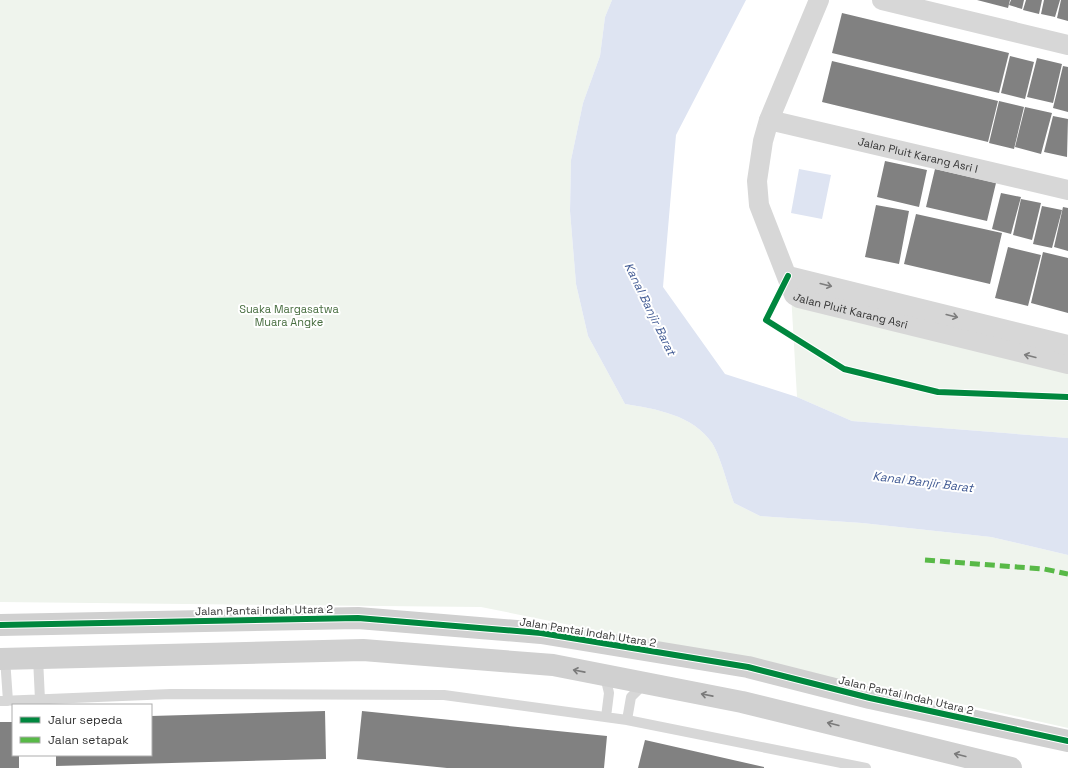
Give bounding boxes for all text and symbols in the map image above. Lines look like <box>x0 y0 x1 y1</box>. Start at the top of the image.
street label: Jalan Pluit Karang Asri I <box>857 134 979 176</box>
water label: Kanal Banjir Barat <box>621 260 680 359</box>
one-way arrow <box>819 281 832 289</box>
street label: Jalan Pluit Karang Asri <box>791 289 910 332</box>
park label: Suaka Margasatwa Muara Angke <box>239 302 340 329</box>
one-way arrow <box>945 313 958 321</box>
one-way arrow <box>1024 351 1037 359</box>
water label: Kanal Banjir Barat <box>872 468 976 496</box>
street label: Jalan Pantai Indah Utara 2 <box>195 602 334 618</box>
street label: Jalan Pantai Indah Utara 2 <box>519 614 658 650</box>
one-way arrow <box>573 666 586 674</box>
street label: Jalan Pantai Indah Utara 2 <box>837 673 975 717</box>
one-way arrow <box>700 691 713 699</box>
legend <box>12 704 152 756</box>
text: Jalur sepeda <box>48 712 123 728</box>
one-way arrow <box>827 720 840 728</box>
text: Jalan setapak <box>48 732 129 748</box>
one-way arrow <box>953 751 966 759</box>

